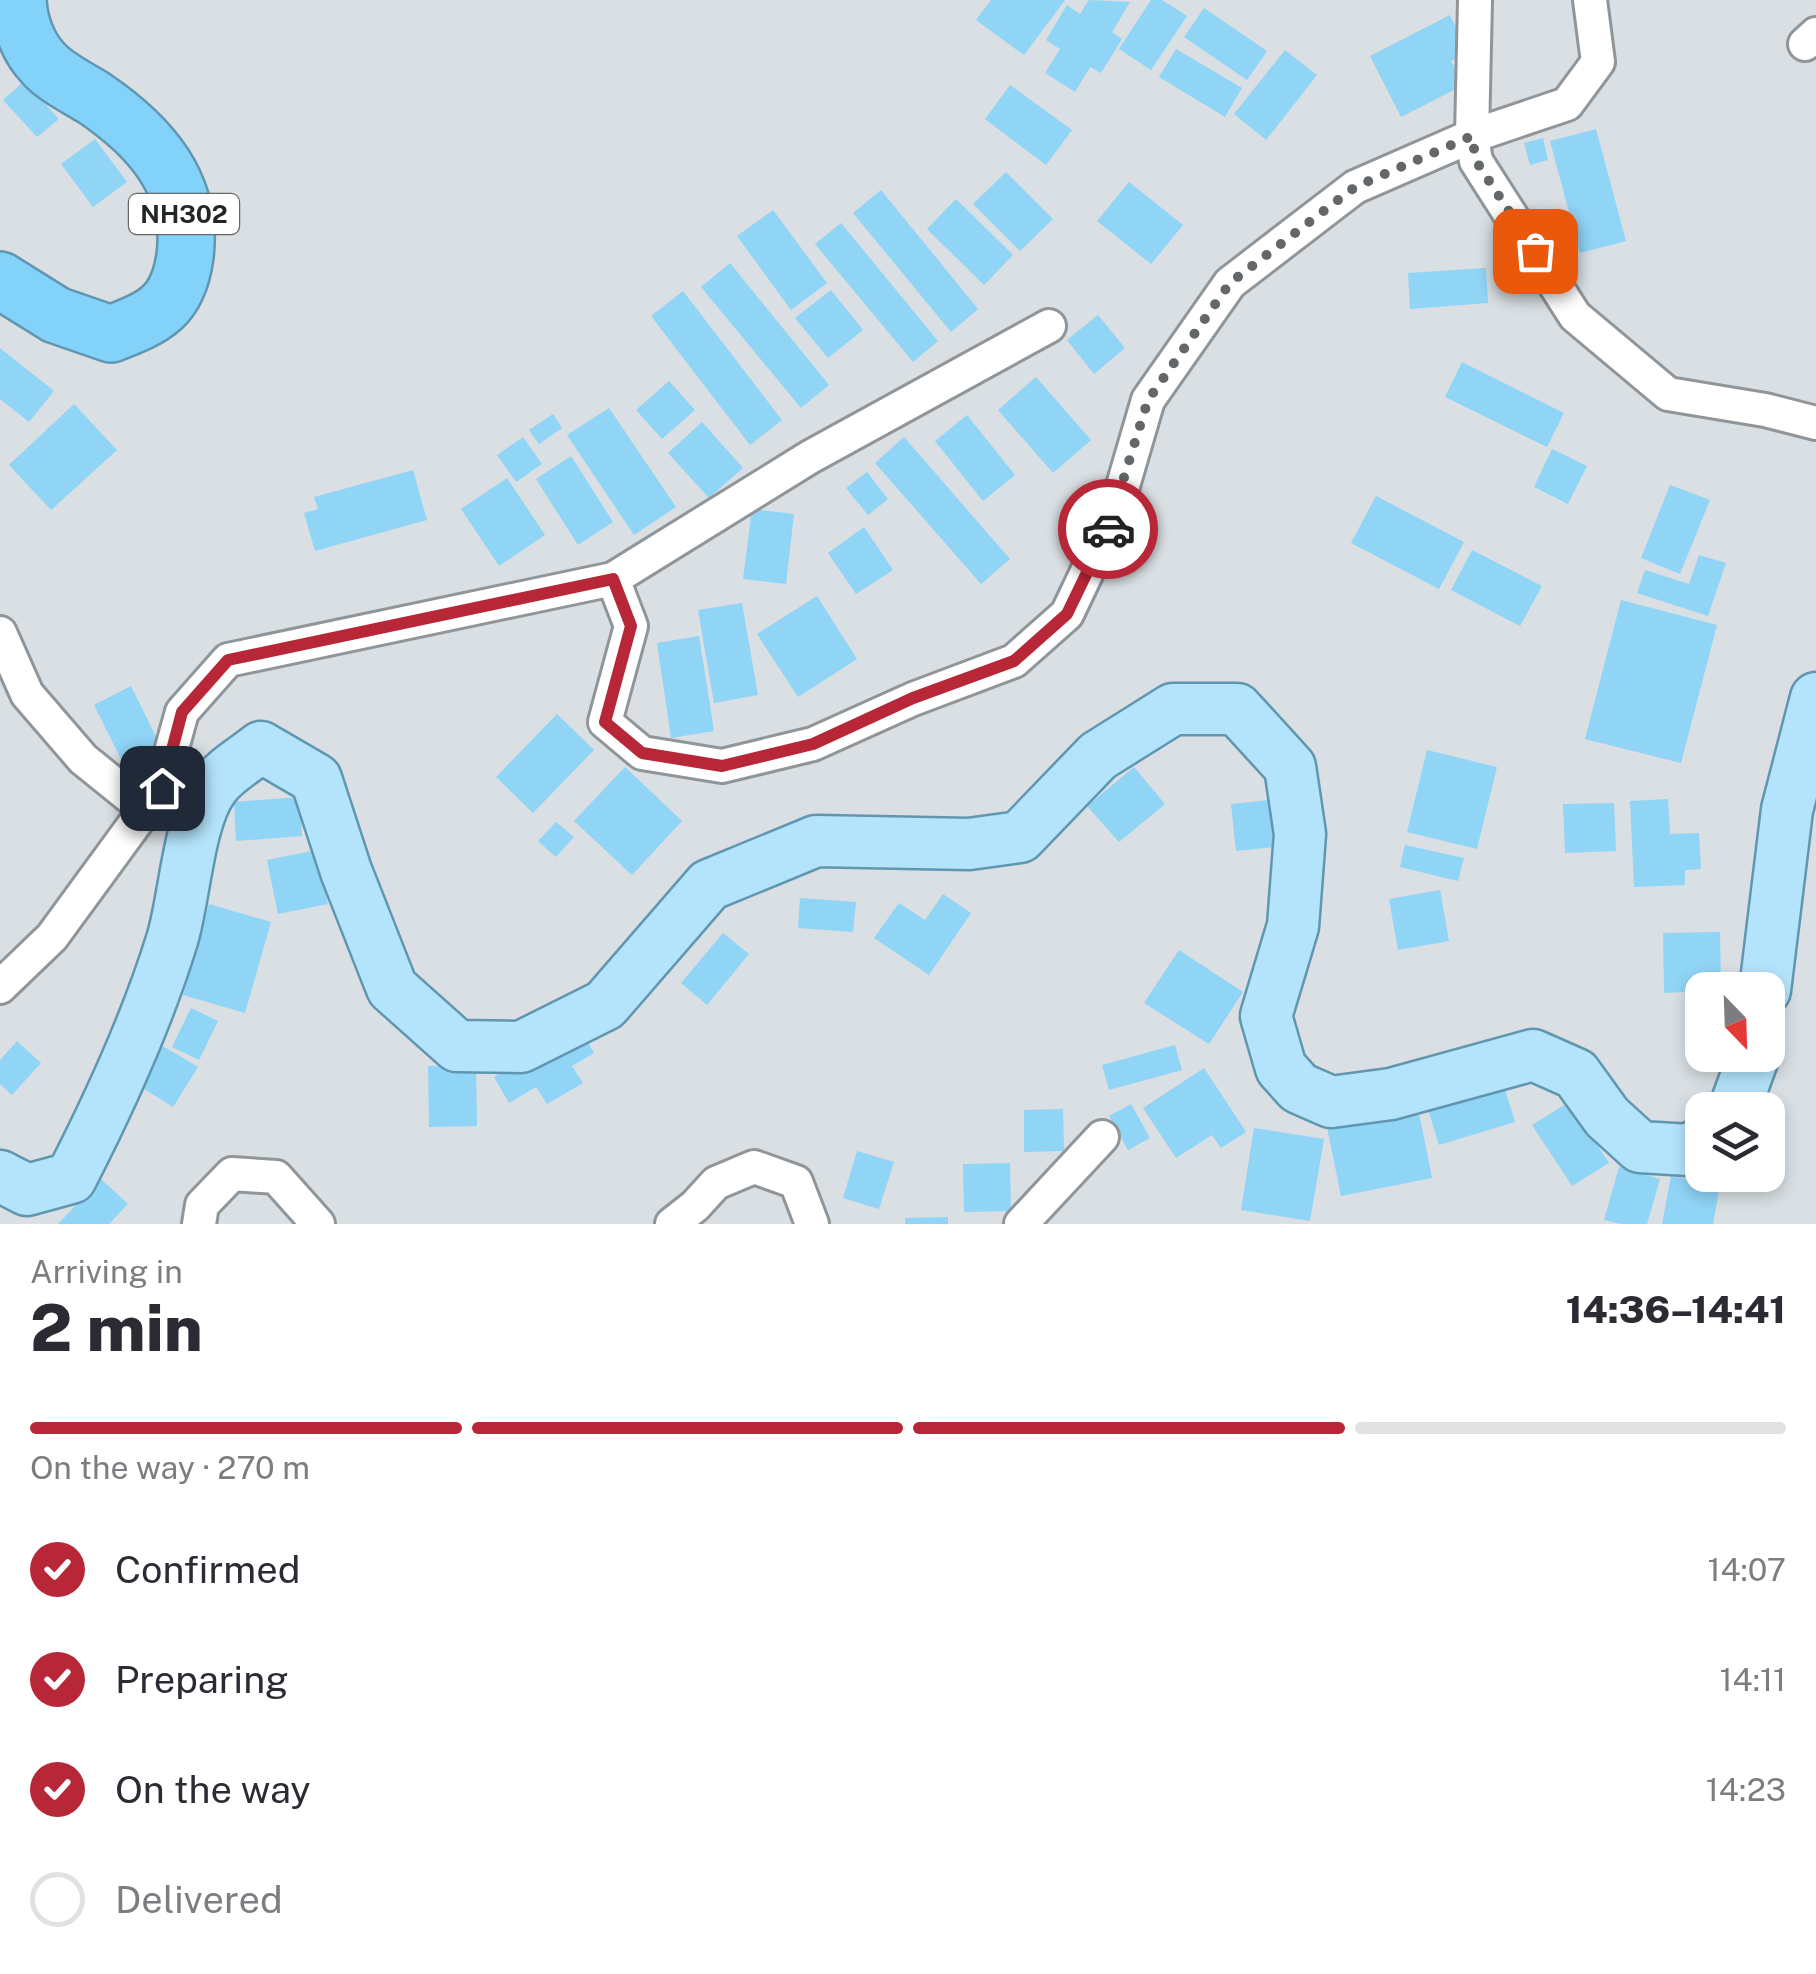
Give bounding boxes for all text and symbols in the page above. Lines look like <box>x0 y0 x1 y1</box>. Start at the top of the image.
road number: NH302 <box>129 194 239 234</box>
pin <box>1493 209 1578 294</box>
icon: bag <box>1508 224 1563 279</box>
courier <box>1058 479 1158 579</box>
icon: car <box>1081 502 1136 557</box>
pin <box>120 746 205 831</box>
icon: home <box>135 761 190 816</box>
north arrow <box>1685 972 1785 1072</box>
map controls <box>1685 972 1785 1192</box>
button: layers <box>1685 1092 1785 1192</box>
text: Arriving in <box>30 1253 183 1290</box>
text: 14:36–14:41 <box>1566 1287 1786 1332</box>
text: 2 min <box>30 1289 203 1366</box>
text: On the way · 270 m <box>30 1449 310 1486</box>
icon: check <box>30 1542 85 1597</box>
text: Confirmed <box>115 1547 300 1592</box>
text: 14:07 <box>1707 1551 1786 1588</box>
icon: check <box>30 1652 85 1707</box>
text: Preparing <box>115 1657 289 1702</box>
text: 14:11 <box>1720 1661 1786 1698</box>
icon: check <box>30 1762 85 1817</box>
text: On the way <box>115 1767 311 1812</box>
text: 14:23 <box>1706 1771 1786 1808</box>
text: Delivered <box>115 1877 283 1922</box>

